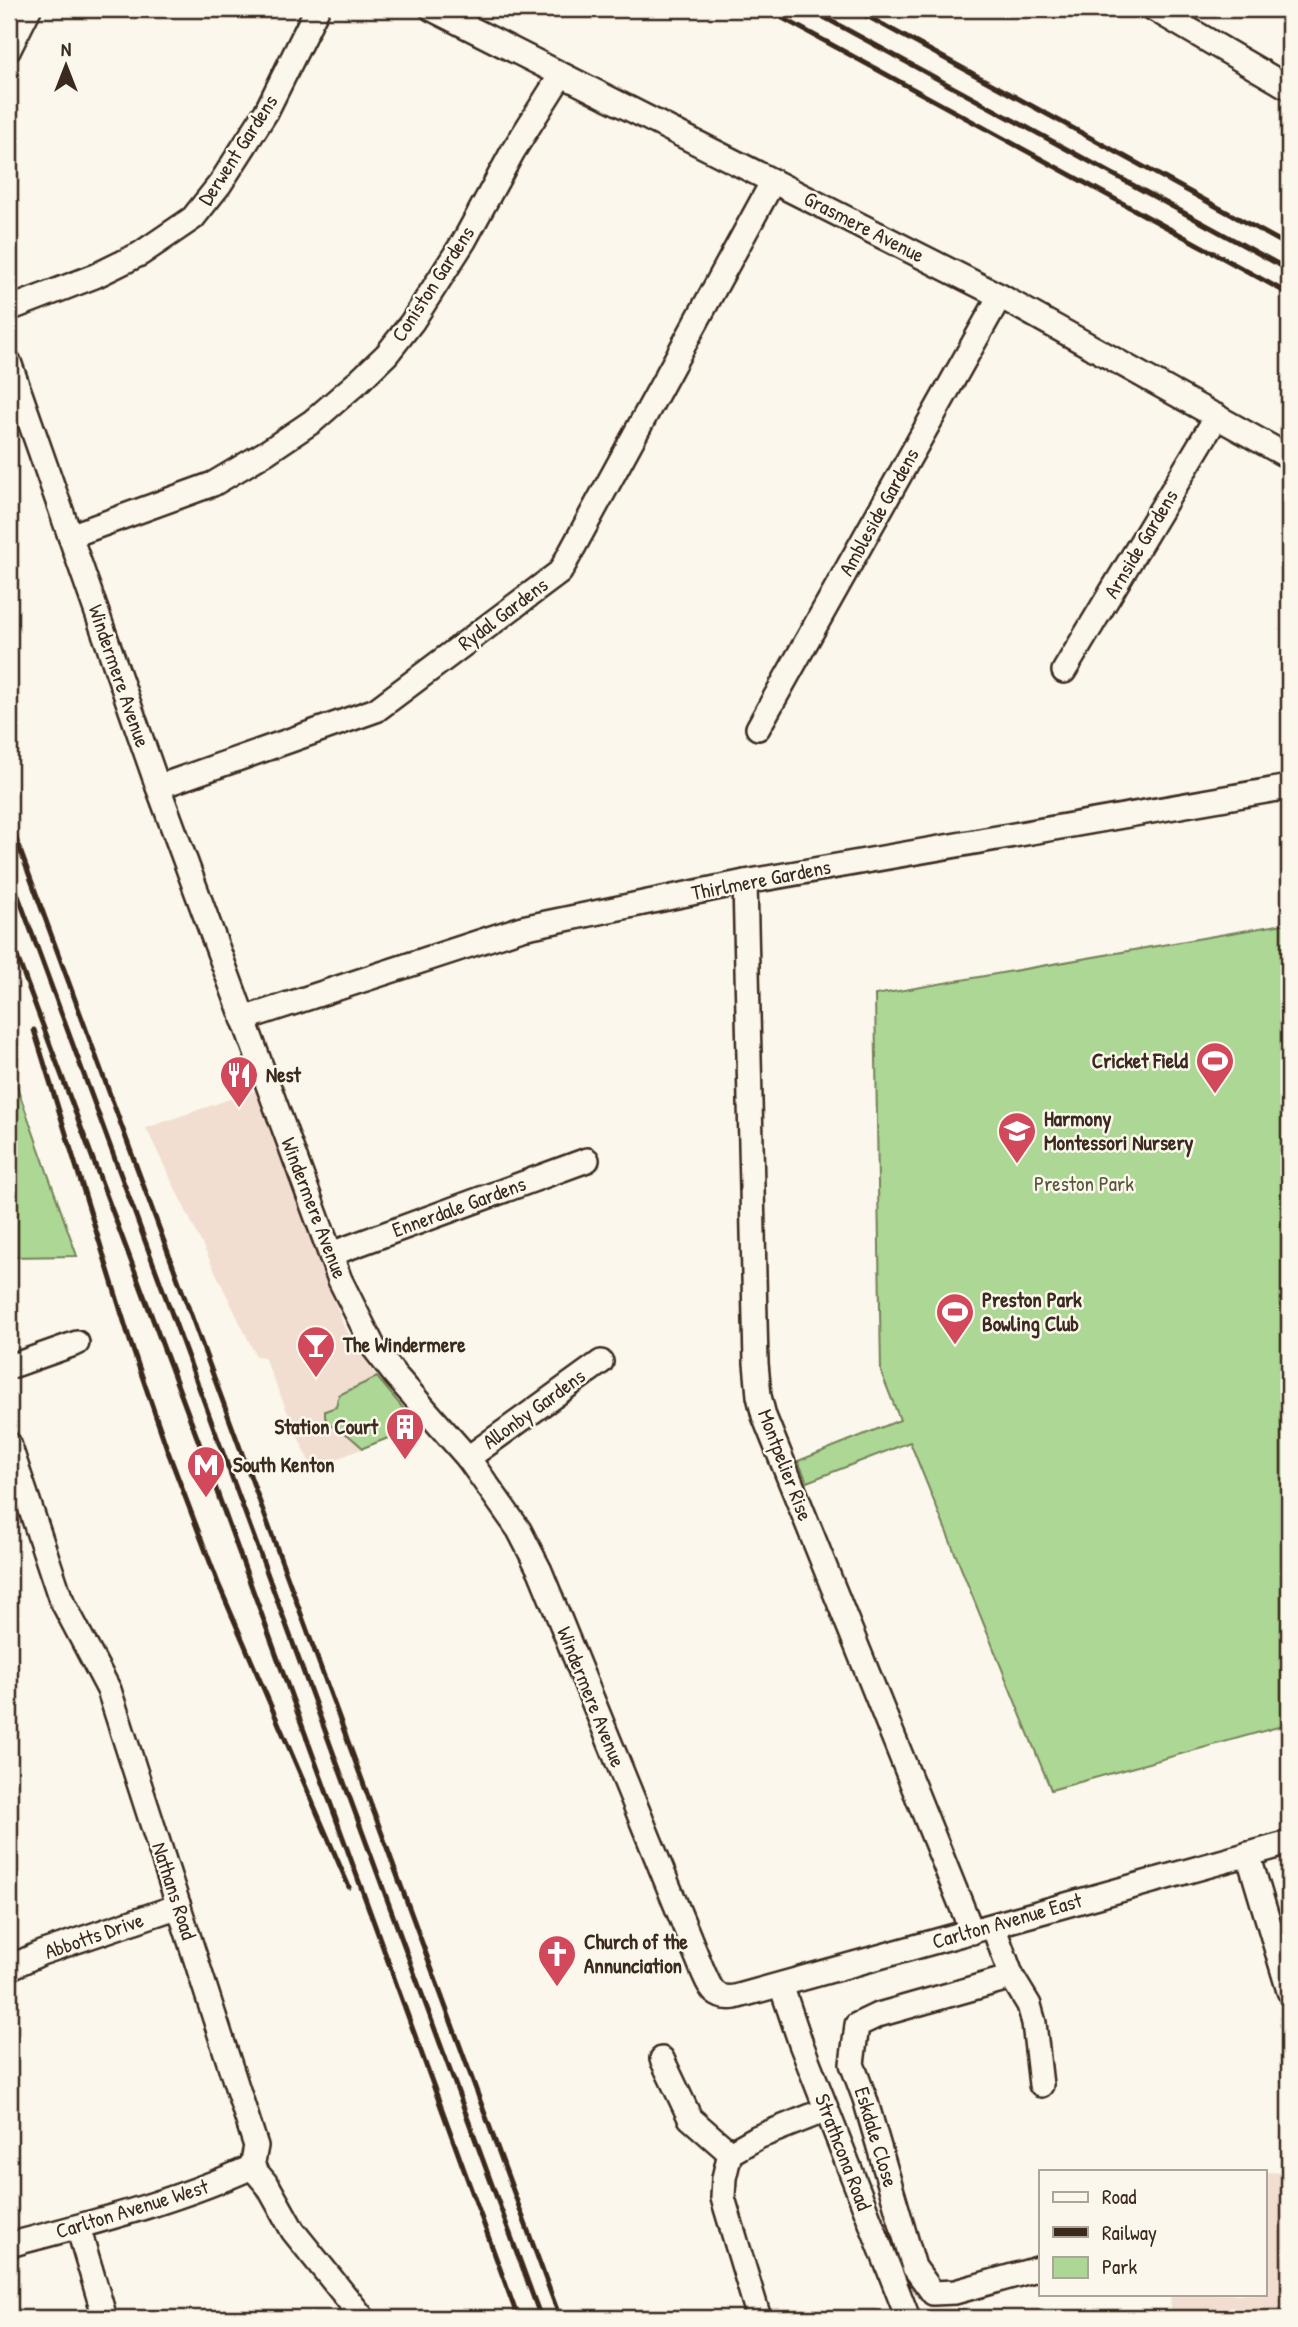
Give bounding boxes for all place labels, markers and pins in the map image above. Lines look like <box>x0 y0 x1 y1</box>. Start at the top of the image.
sports icon: Cricket Field <box>1194 1040 1236 1095</box>
place label: Cricket Field <box>1092 1046 1189 1075</box>
restaurant icon: Nest <box>218 1054 260 1109</box>
place label: Nest <box>266 1060 302 1089</box>
place label: Harmony Montessori Nursery <box>1044 1104 1193 1158</box>
school or university icon: Harmony Montessori Nursery <box>996 1110 1038 1165</box>
place label: Preston Park Bowling Club <box>982 1285 1082 1339</box>
sports icon: Preston Park Bowling Club <box>934 1291 976 1346</box>
bar icon: The Windermere <box>295 1324 337 1379</box>
place label: The Windermere <box>342 1330 466 1359</box>
building icon: Station Court <box>384 1406 426 1461</box>
place label: Station Court <box>275 1412 379 1441</box>
metro station icon: South Kenton <box>185 1444 227 1499</box>
place label: South Kenton <box>233 1450 334 1479</box>
place label: Church of the Annunciation <box>584 1927 688 1980</box>
church icon: Church of the Annunciation <box>536 1933 578 1988</box>

